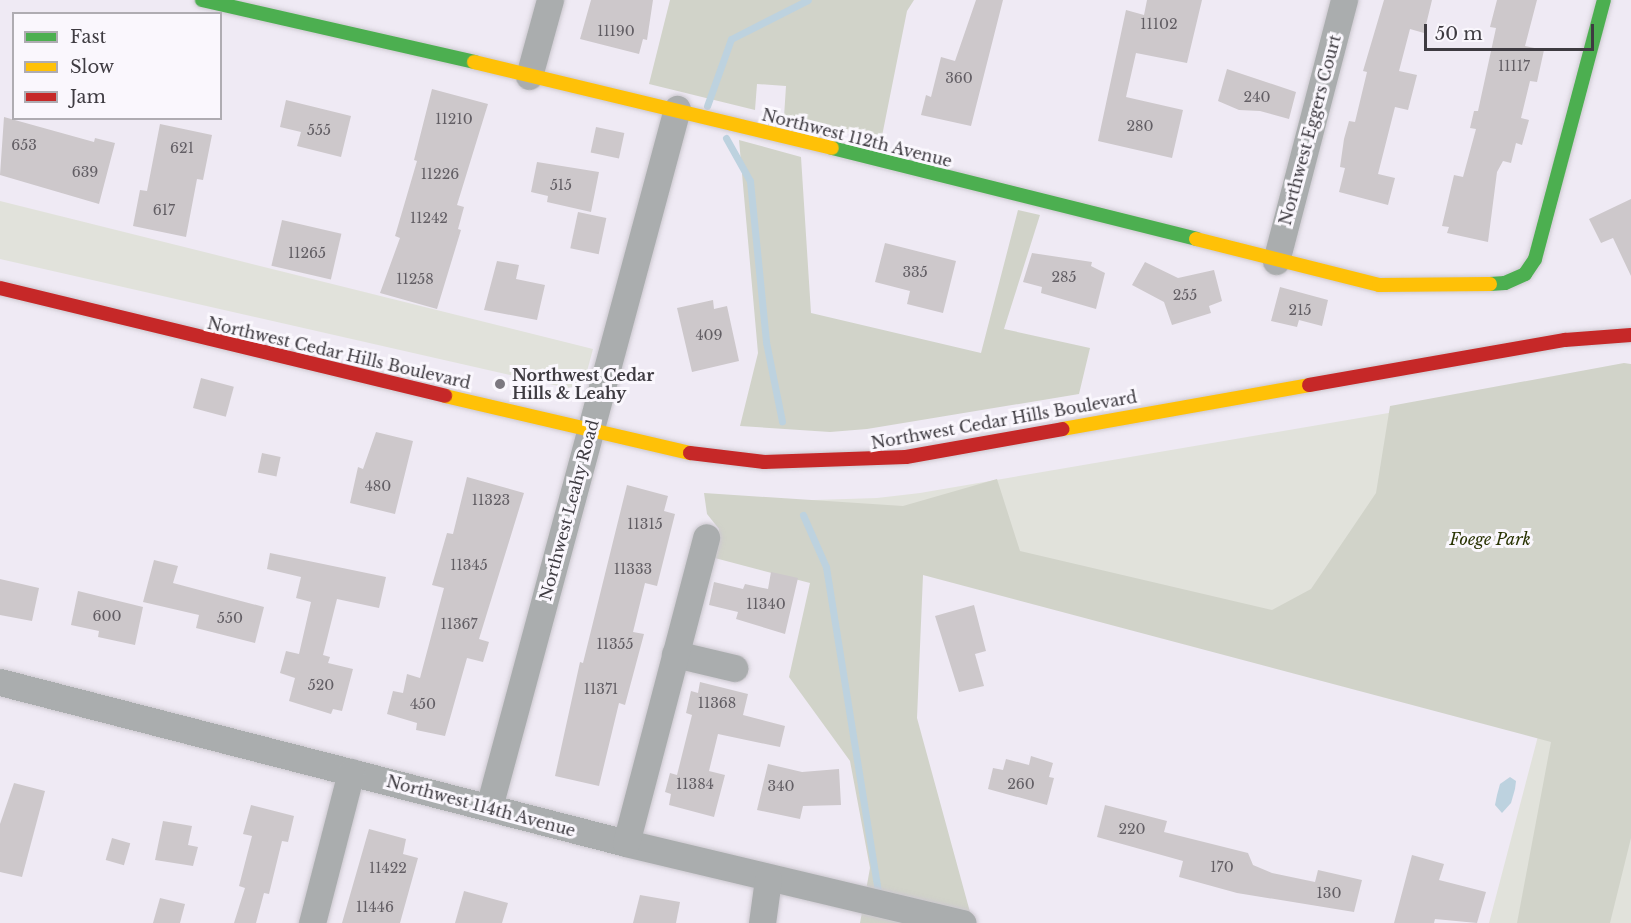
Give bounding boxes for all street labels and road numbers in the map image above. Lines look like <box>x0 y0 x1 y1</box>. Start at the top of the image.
street label: Northwest Eggers Court <box>1275 33 1345 227</box>
street label: Northwest 112th Avenue <box>760 105 954 171</box>
street label: Northwest Cedar Hills Boulevard <box>205 313 473 393</box>
street label: Northwest Cedar Hills Boulevard <box>869 387 1139 453</box>
street label: Northwest Leahy Road <box>536 417 602 603</box>
street label: Northwest 114th Avenue <box>384 771 578 841</box>

